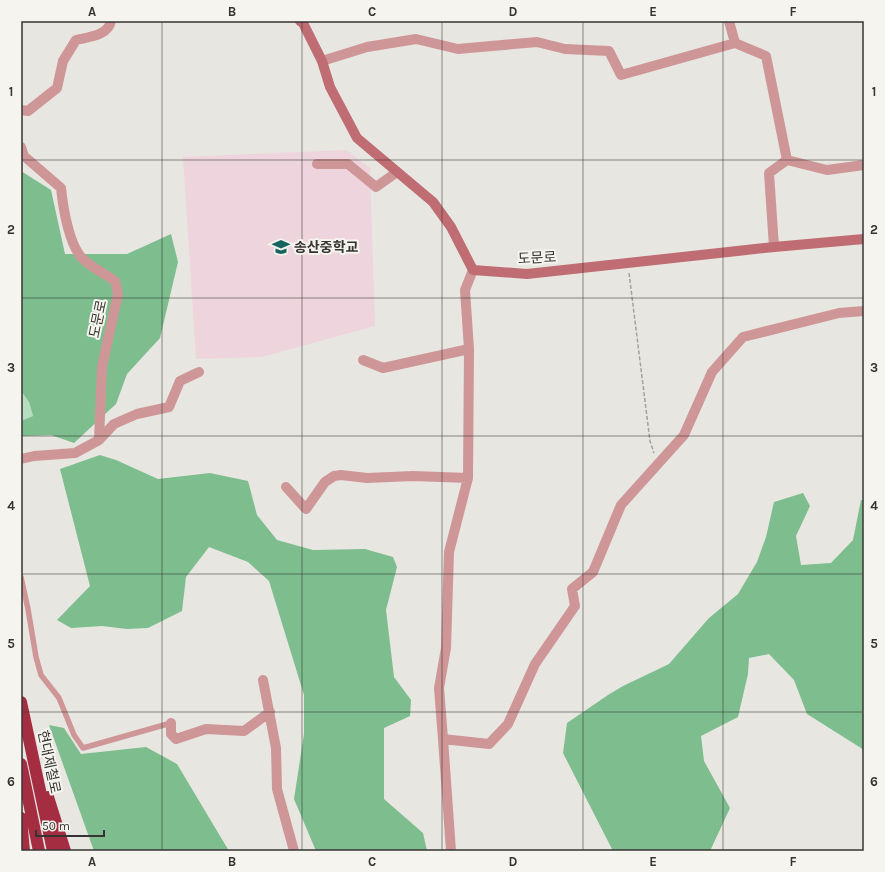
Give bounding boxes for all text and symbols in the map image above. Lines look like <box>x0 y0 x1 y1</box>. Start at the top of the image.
text: A <box>88 4 96 19</box>
text: B <box>228 4 236 19</box>
text: C <box>368 4 376 19</box>
text: D <box>509 4 518 19</box>
text: E <box>649 4 657 19</box>
text: F <box>789 4 797 19</box>
text: 1 <box>9 84 13 99</box>
text: 1 <box>872 84 876 99</box>
text: 2 <box>7 222 15 237</box>
text: 2 <box>870 222 878 237</box>
school or university icon: 송산중학교 <box>271 237 291 257</box>
place label: 송산중학교 <box>294 239 359 256</box>
street label: 도문로 <box>517 248 557 267</box>
street label: 도문로 <box>86 298 110 340</box>
text: 3 <box>7 360 15 375</box>
text: 3 <box>870 360 878 375</box>
text: 4 <box>7 498 15 513</box>
text: 4 <box>870 498 878 513</box>
text: 5 <box>7 636 15 651</box>
text: 5 <box>870 636 878 651</box>
street label: 현대제철로 <box>34 729 64 795</box>
text: 6 <box>7 774 15 789</box>
text: 6 <box>870 774 878 789</box>
scale bar <box>36 812 104 838</box>
text: 50 m <box>42 819 70 833</box>
text: A <box>88 854 96 869</box>
text: B <box>228 854 236 869</box>
text: C <box>368 854 376 869</box>
text: D <box>509 854 518 869</box>
text: E <box>649 854 657 869</box>
text: F <box>789 854 797 869</box>

